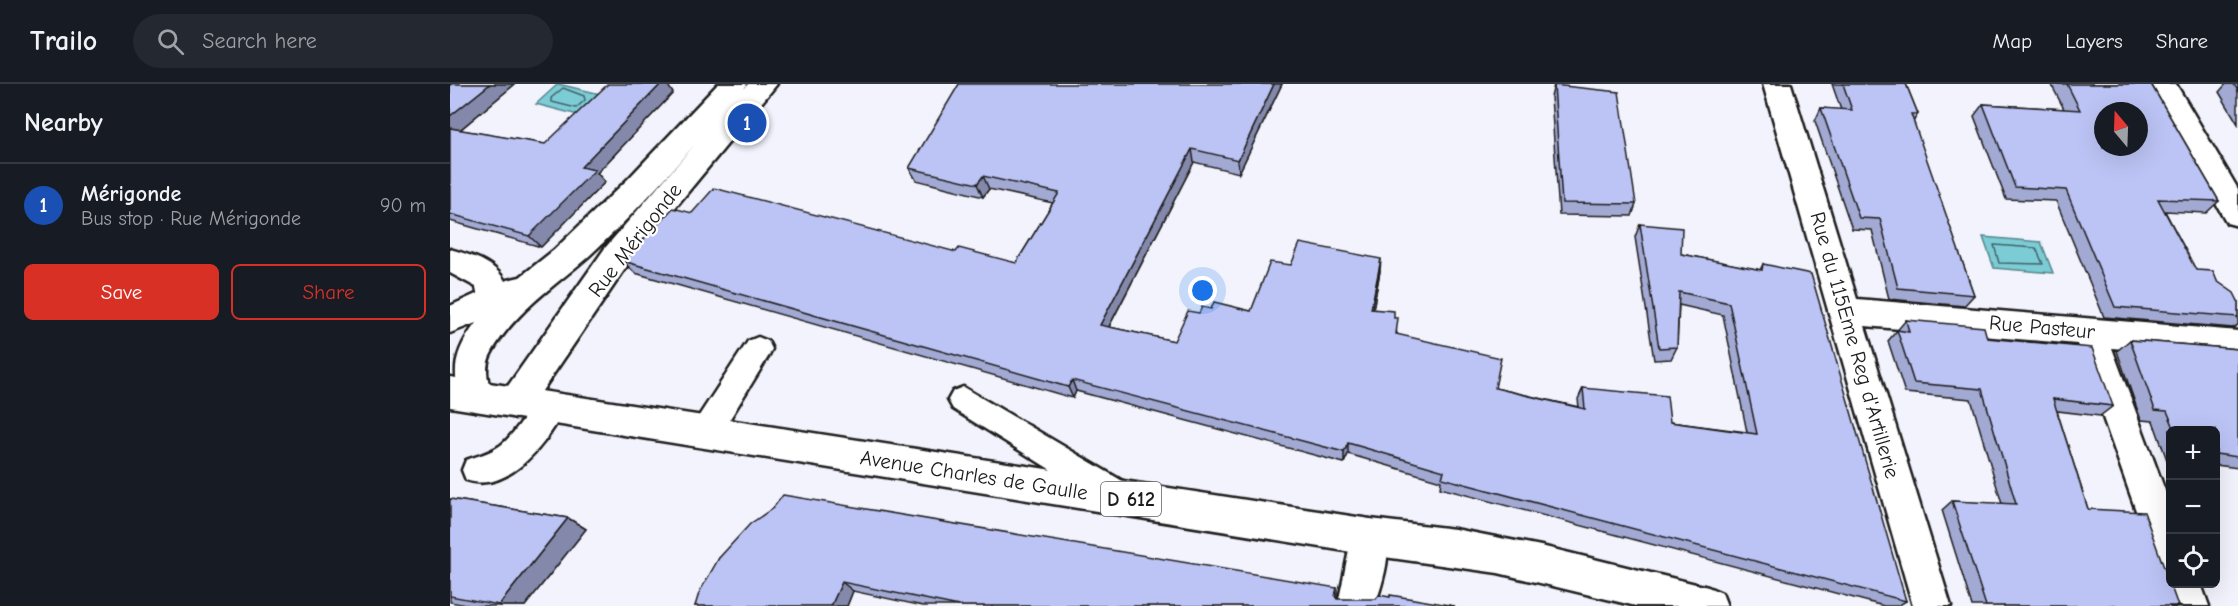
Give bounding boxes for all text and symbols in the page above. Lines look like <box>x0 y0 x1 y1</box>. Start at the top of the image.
search box <box>133 14 553 68</box>
text: Trailo <box>30 25 97 57</box>
icon: search <box>154 25 187 58</box>
text: Search here <box>202 28 317 54</box>
text: Map <box>1993 29 2032 53</box>
text: Layers <box>2065 29 2123 53</box>
text: Share <box>2156 29 2208 53</box>
pin: 1 <box>728 100 766 146</box>
north arrow <box>2094 102 2148 156</box>
text: Nearby <box>24 108 103 138</box>
street label: Rue Mérigonde <box>583 178 687 302</box>
text: Mérigonde <box>81 181 181 207</box>
text: 1 <box>40 194 47 217</box>
text: 90 m <box>380 194 426 217</box>
text: Bus stop · Rue Mérigonde <box>81 207 301 230</box>
street label: Rue du 115Eme Reg d'Artillerie <box>1805 209 1905 481</box>
button: Save <box>24 264 219 320</box>
button: Share <box>231 264 426 320</box>
your location <box>1188 276 1217 305</box>
street label: Rue Pasteur <box>1988 310 2097 344</box>
map controls <box>2166 426 2220 588</box>
button: + <box>2166 426 2220 480</box>
street label: Avenue Charles de Gaulle <box>858 445 1090 505</box>
button: − <box>2166 480 2220 534</box>
road number: D 612 <box>1101 482 1161 516</box>
button: locate <box>2166 534 2220 588</box>

